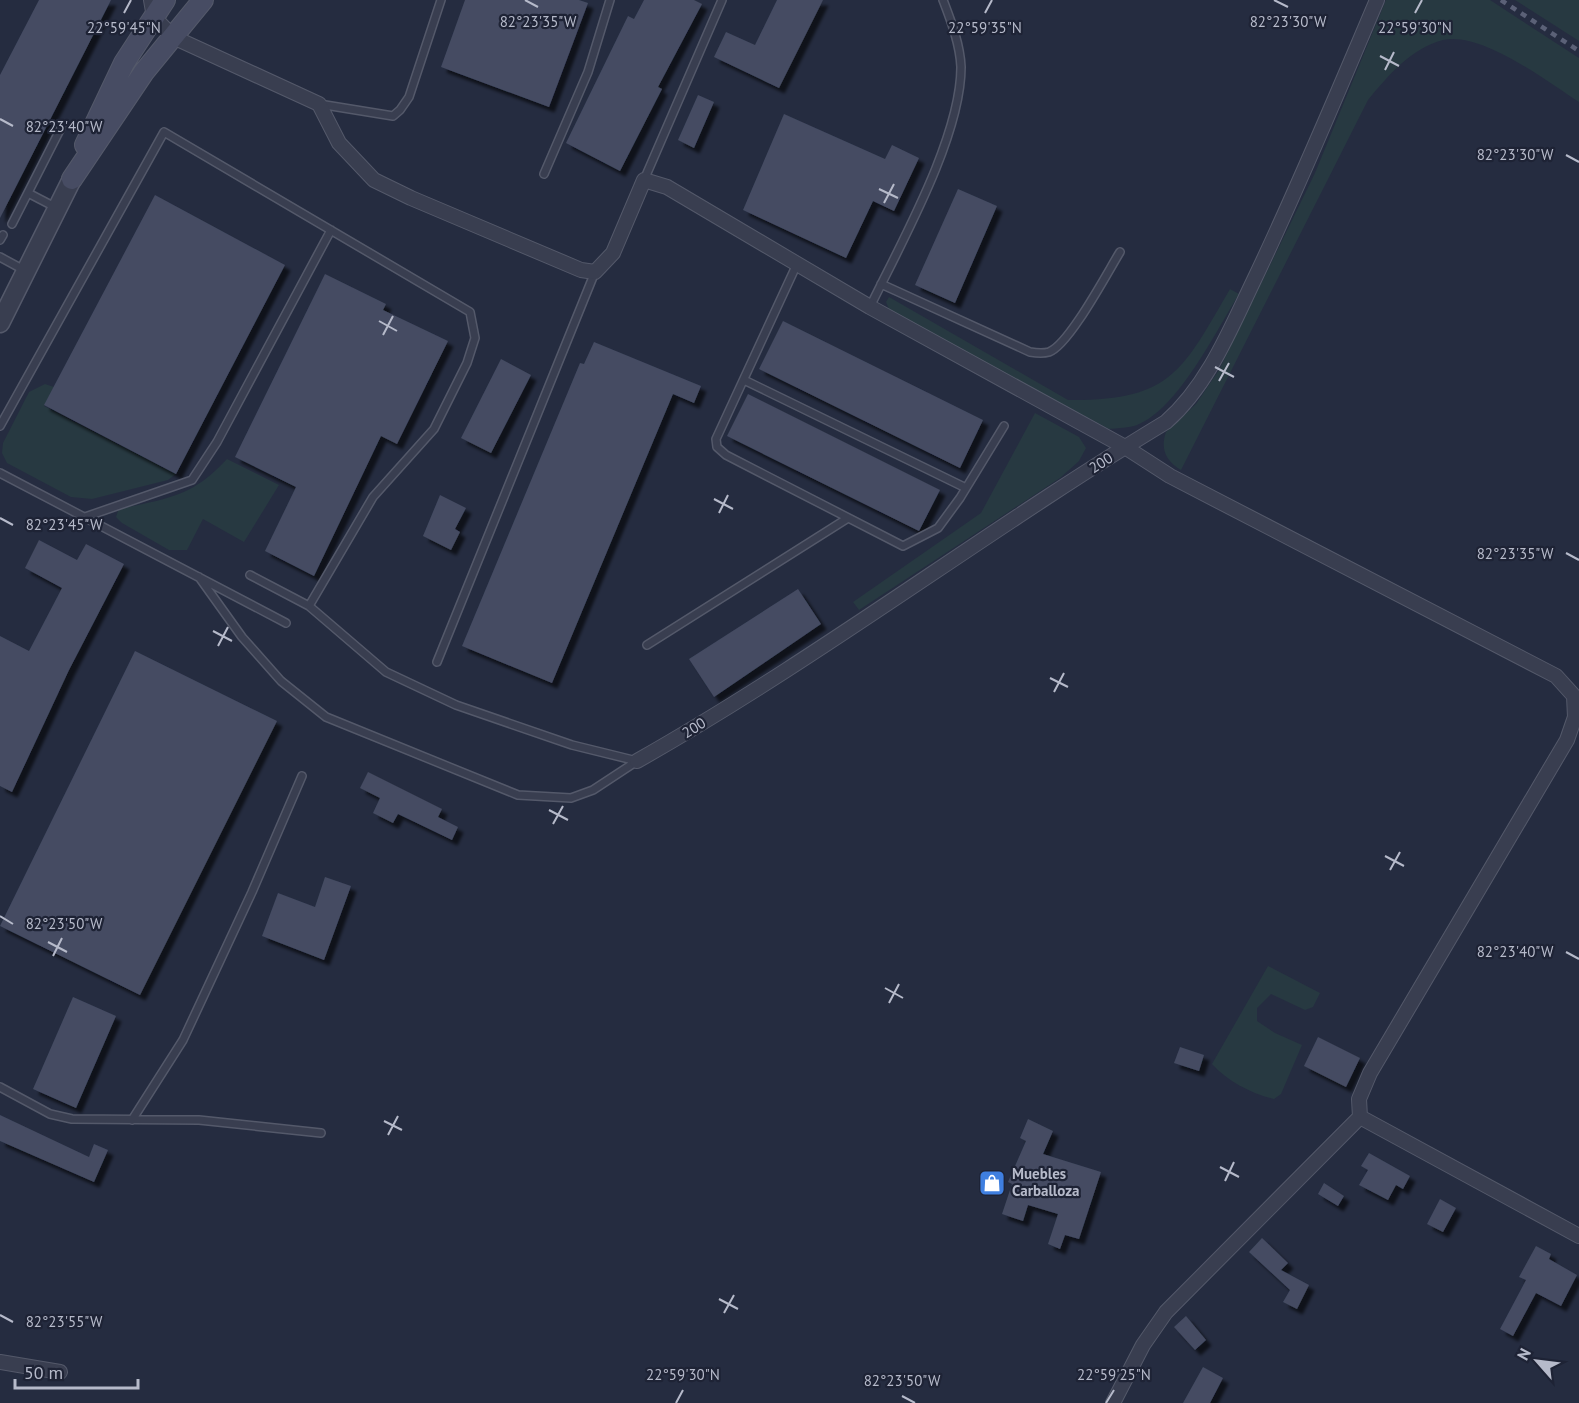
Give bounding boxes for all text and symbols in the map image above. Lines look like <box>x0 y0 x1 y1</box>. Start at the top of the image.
text: 82°23'35"W <box>500 12 577 31</box>
text: 82°23'30"W <box>1250 12 1327 31</box>
text: 22°59'45"N <box>87 18 161 37</box>
text: 22°59'35"N <box>948 18 1022 37</box>
text: 22°59'30"N <box>1378 18 1452 37</box>
text: 82°23'40"W <box>26 117 103 136</box>
text: 82°23'30"W <box>1477 145 1554 164</box>
street label: 200 <box>1085 448 1116 477</box>
text: 82°23'45"W <box>26 515 103 534</box>
text: 82°23'35"W <box>1477 544 1554 563</box>
street label: 200 <box>678 713 709 742</box>
text: 82°23'50"W <box>26 914 103 933</box>
text: 82°23'40"W <box>1477 942 1554 961</box>
place label: Muebles Carballoza <box>1012 1164 1079 1200</box>
shop icon: Muebles Carballoza <box>977 1168 1007 1198</box>
text: 82°23'55"W <box>26 1312 103 1331</box>
north arrow <box>1507 1331 1567 1391</box>
text: N <box>1512 1345 1535 1363</box>
scale bar <box>15 1352 138 1390</box>
text: 50 m <box>24 1361 63 1384</box>
text: 22°59'30"N <box>646 1365 720 1384</box>
text: 22°59'25"N <box>1077 1365 1151 1384</box>
text: 82°23'50"W <box>864 1371 941 1390</box>

